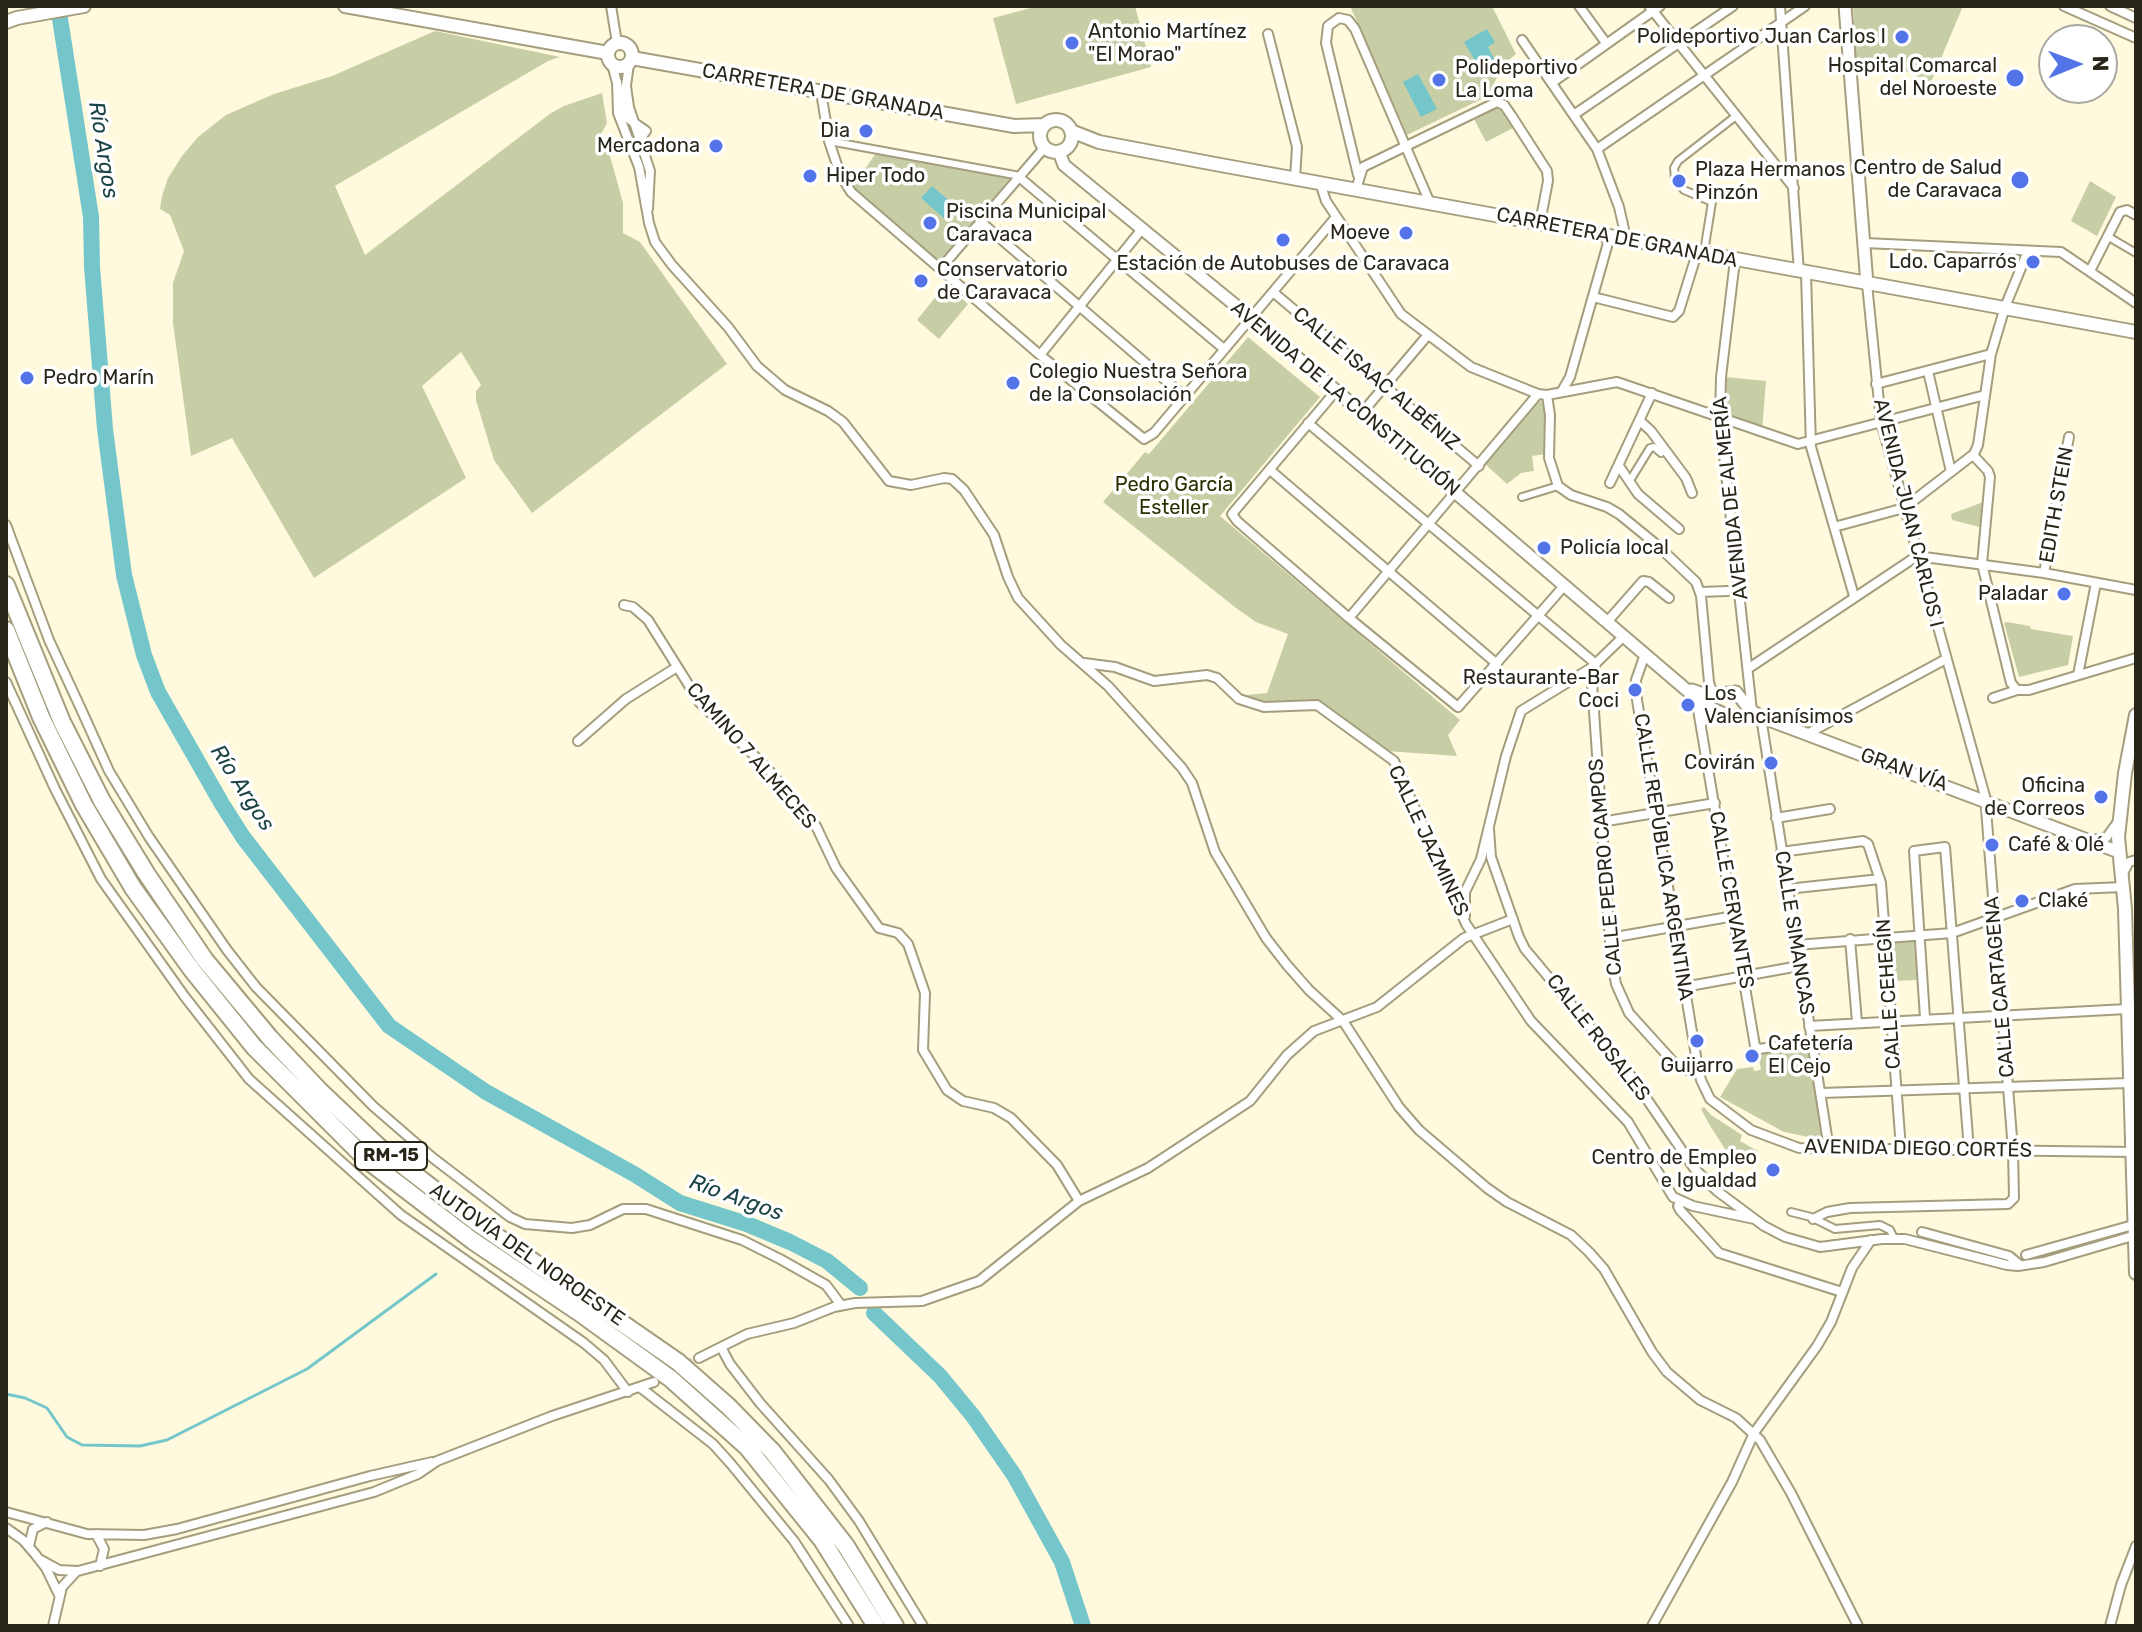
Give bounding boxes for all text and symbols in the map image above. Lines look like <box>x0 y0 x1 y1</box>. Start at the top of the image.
place label: Antonio Martínez "El Morao" <box>1088 20 1247 67</box>
north arrow <box>2038 24 2118 104</box>
place label: Polideportivo Juan Carlos I <box>1637 25 1886 49</box>
marker: Polideportivo Juan Carlos I <box>1893 28 1911 46</box>
marker: Antonio Martínez "El Morao" <box>1063 34 1081 52</box>
place label: Hospital Comarcal del Noroeste <box>1828 54 1997 101</box>
text: N <box>2087 55 2114 72</box>
place label: Polideportivo La Loma <box>1455 56 1578 103</box>
street label: CARRETERA DE GRANADA <box>700 59 946 125</box>
marker: Hospital Comarcal del Noroeste <box>2004 67 2026 89</box>
marker: Polideportivo La Loma <box>1430 71 1448 89</box>
water label: Río Argos <box>82 100 124 200</box>
place label: Dia <box>820 119 850 143</box>
marker: Dia <box>857 122 875 140</box>
place label: Mercadona <box>597 134 700 158</box>
marker: Mercadona <box>707 137 725 155</box>
place label: Centro de Salud de Caravaca <box>1854 156 2002 203</box>
place label: Plaza Hermanos Pinzón <box>1695 158 1846 205</box>
place label: Hiper Todo <box>826 164 925 188</box>
marker: Hiper Todo <box>801 167 819 185</box>
marker: Centro de Salud de Caravaca <box>2009 169 2031 191</box>
marker: Plaza Hermanos Pinzón <box>1670 172 1688 190</box>
place label: Piscina Municipal Caravaca <box>946 200 1106 247</box>
street label: CARRETERA DE GRANADA <box>1494 203 1740 273</box>
marker: Piscina Municipal Caravaca <box>921 214 939 232</box>
place label: Moeve <box>1330 221 1390 245</box>
marker: Moeve <box>1397 224 1415 242</box>
marker: Estación de Autobuses de Caravaca <box>1274 231 1292 249</box>
place label: Ldo. Caparrós <box>1889 250 2017 274</box>
place label: Estación de Autobuses de Caravaca <box>1116 252 1450 276</box>
marker: Ldo. Caparrós <box>2024 253 2042 271</box>
place label: Conservatorio de Caravaca <box>937 258 1068 305</box>
marker: Conservatorio de Caravaca <box>912 272 930 290</box>
street label: AVENIDA DE LA CONSTITUCIÓN <box>1226 296 1464 502</box>
street label: CALLE ISAAC ALBÉNIZ <box>1288 302 1464 456</box>
place label: Colegio Nuestra Señora de la Consolación <box>1029 360 1247 407</box>
place label: Pedro Marín <box>43 366 154 390</box>
marker: Pedro Marín <box>18 369 36 387</box>
marker: Colegio Nuestra Señora de la Consolación <box>1004 374 1022 392</box>
street label: AVENIDA DE ALMERÍA <box>1708 395 1754 601</box>
street label: AVENIDA JUAN CARLOS I <box>1868 396 1948 630</box>
street label: EDITH STEIN <box>2035 445 2079 565</box>
park label: Pedro García Esteller <box>1115 473 1233 520</box>
place label: Policía local <box>1560 536 1669 560</box>
marker: Policía local <box>1535 539 1553 557</box>
place label: Paladar <box>1978 582 2048 606</box>
marker: Paladar <box>2055 585 2073 603</box>
place label: Restaurante-Bar Coci <box>1463 666 1619 713</box>
street label: CAMINO 7 ALMECES <box>681 678 821 834</box>
marker: Restaurante-Bar Coci <box>1626 681 1644 699</box>
place label: Los Valencianísimos <box>1704 682 1854 729</box>
marker: Los Valencianísimos <box>1679 696 1697 714</box>
street label: CALLE REPÚBLICA ARGENTINA <box>1628 712 1698 1002</box>
water label: Río Argos <box>204 740 280 836</box>
street label: GRAN VÍA <box>1857 743 1951 797</box>
place label: Covirán <box>1684 751 1755 775</box>
marker: Covirán <box>1762 754 1780 772</box>
street label: CALLE PEDRO CAMPOS <box>1585 758 1627 976</box>
street label: CALLE JAZMINES <box>1383 762 1473 920</box>
place label: Oficina de Correos <box>1984 774 2085 821</box>
marker: Oficina de Correos <box>2092 788 2110 806</box>
street label: CALLE CERVANTES <box>1704 809 1758 991</box>
place label: Café & Olé <box>2008 833 2104 857</box>
marker: Café & Olé <box>1983 836 2001 854</box>
street label: CALLE SIMANCAS <box>1769 849 1819 1017</box>
place label: Claké <box>2038 889 2088 913</box>
marker: Claké <box>2013 892 2031 910</box>
street label: CALLE CARTAGENA <box>1980 895 2020 1079</box>
street label: CALLE CEHEGÍN <box>1872 918 1906 1070</box>
street label: CALLE ROSALES <box>1541 970 1655 1106</box>
marker: Guijarro <box>1688 1032 1706 1050</box>
place label: Cafetería El Cejo <box>1768 1032 1853 1079</box>
marker: Cafetería El Cejo <box>1743 1047 1761 1065</box>
place label: Guijarro <box>1660 1054 1734 1078</box>
street label: AVENIDA DIEGO CORTÉS <box>1804 1135 2032 1163</box>
road number: RM-15 <box>355 1142 427 1170</box>
place label: Centro de Empleo e Igualdad <box>1592 1146 1757 1193</box>
marker: Centro de Empleo e Igualdad <box>1764 1161 1782 1179</box>
water label: Río Argos <box>686 1169 786 1227</box>
street label: AUTOVÍA DEL NOROESTE <box>425 1178 629 1332</box>

